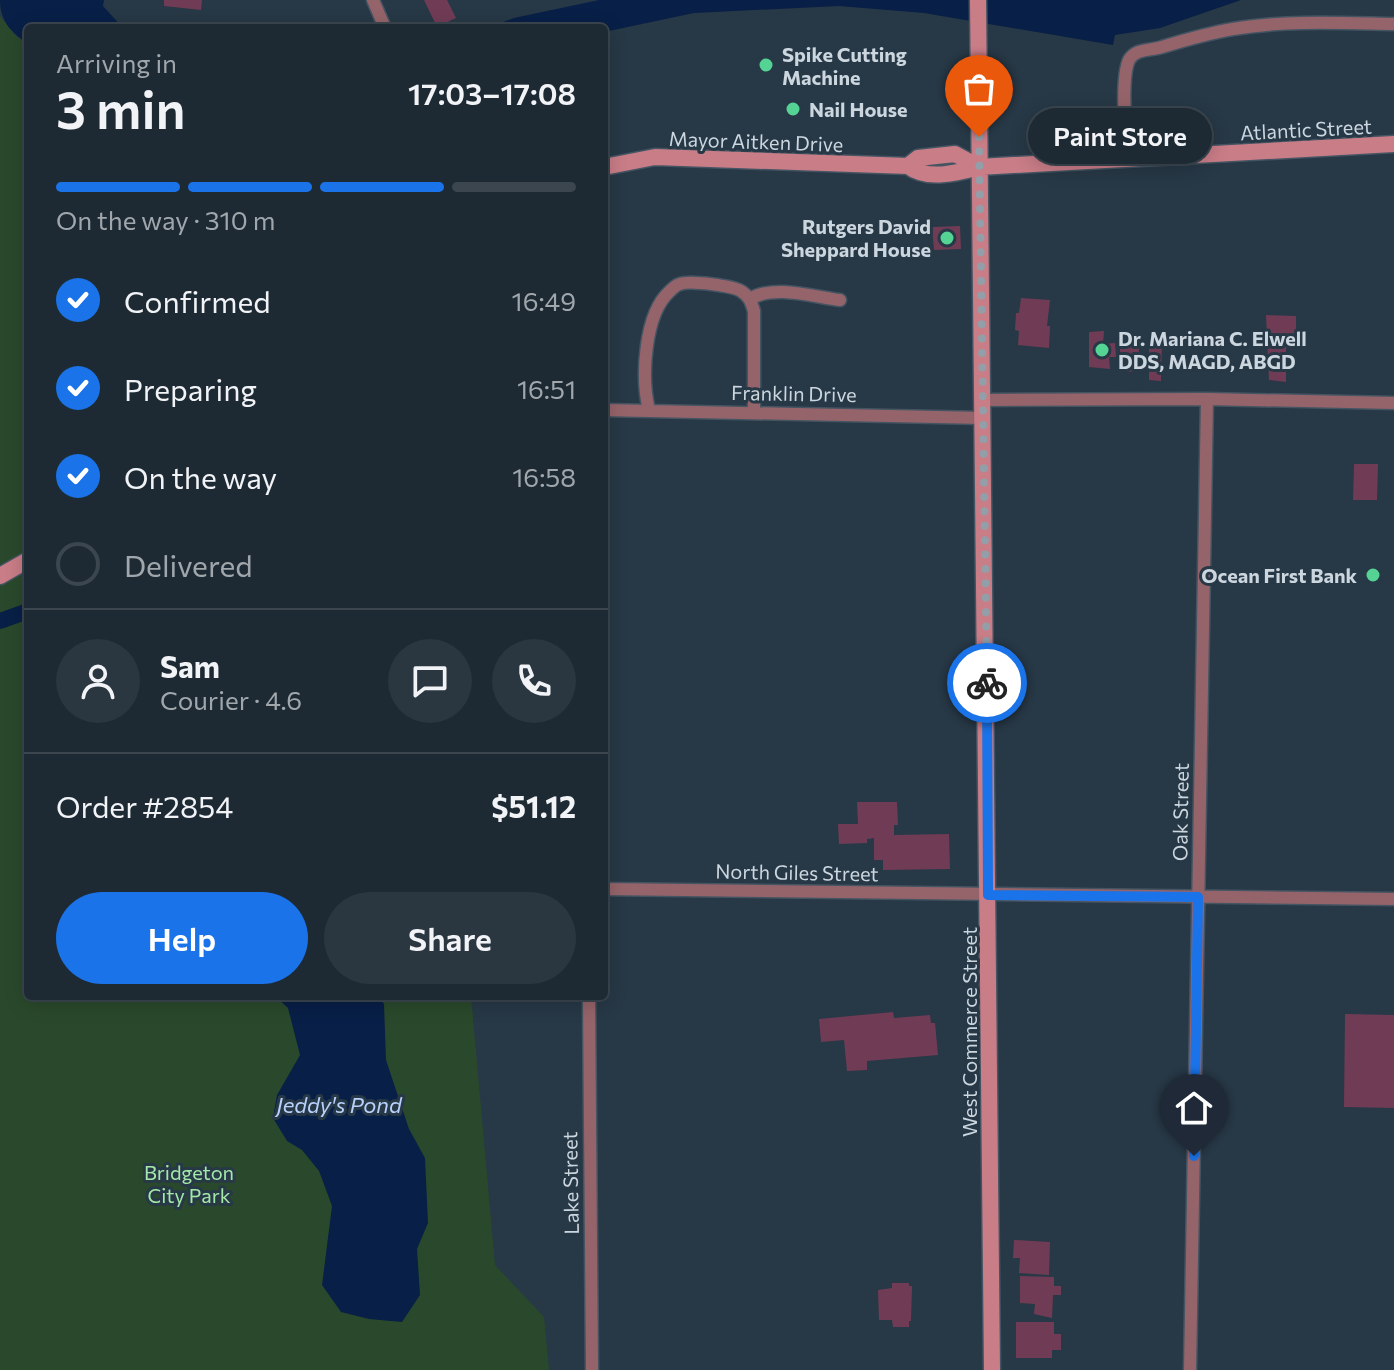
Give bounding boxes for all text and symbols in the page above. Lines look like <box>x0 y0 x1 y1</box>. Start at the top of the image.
place label: Spike Cutting Machine <box>782 42 907 89</box>
text: Arriving in <box>56 47 177 78</box>
pin <box>945 55 1013 137</box>
marker: Spike Cutting Machine <box>757 56 775 74</box>
icon: bag <box>957 67 1001 111</box>
text: 17:03–17:08 <box>408 74 576 111</box>
text: 3 min <box>56 76 185 140</box>
place label: Nail House <box>809 97 908 121</box>
marker: Nail House <box>784 100 802 118</box>
callout: Paint Store <box>1027 109 1211 165</box>
street label: Atlantic Street <box>1240 114 1372 144</box>
text: Paint Store <box>1053 120 1187 151</box>
street label: Mayor Aitken Drive <box>668 126 844 156</box>
text: On the way · 310 m <box>56 204 275 235</box>
place label: Rutgers David Sheppard House <box>781 214 931 261</box>
marker: Rutgers David Sheppard House <box>938 229 956 247</box>
icon: check <box>56 278 100 322</box>
text: Confirmed <box>124 282 271 319</box>
text: 16:49 <box>512 285 576 316</box>
place label: Dr. Mariana C. Elwell DDS, MAGD, ABGD <box>1118 326 1307 373</box>
marker: Dr. Mariana C. Elwell DDS, MAGD, ABGD <box>1093 341 1111 359</box>
icon: check <box>56 366 100 410</box>
text: Preparing <box>124 370 257 407</box>
text: 16:51 <box>517 373 576 404</box>
street label: Franklin Drive <box>731 380 857 406</box>
icon: check <box>56 454 100 498</box>
text: On the way <box>124 458 277 495</box>
text: 16:58 <box>512 461 576 492</box>
text: Delivered <box>124 546 253 583</box>
place label: Ocean First Bank <box>1201 563 1358 587</box>
marker: Ocean First Bank <box>1364 566 1382 584</box>
button: person <box>56 639 140 723</box>
button: chat <box>388 639 472 723</box>
button: phone <box>492 639 576 723</box>
courier <box>947 643 1027 723</box>
text: Sam <box>160 647 220 684</box>
icon: bike <box>965 661 1009 705</box>
text: Courier · 4.6 <box>160 684 302 715</box>
street label: Oak Street <box>1167 763 1193 861</box>
text: Order #2854 <box>56 787 233 824</box>
text: $51.12 <box>491 787 576 824</box>
street label: North Giles Street <box>715 859 879 885</box>
button: Help <box>56 892 308 984</box>
button: Share <box>324 892 576 984</box>
street label: West Commerce Street <box>957 927 981 1137</box>
pin <box>1160 1074 1228 1156</box>
icon: home <box>1172 1086 1216 1130</box>
water label: Jeddy's Pond <box>274 1091 403 1118</box>
street label: Lake Street <box>557 1131 583 1235</box>
park label: Bridgeton City Park <box>144 1160 234 1207</box>

